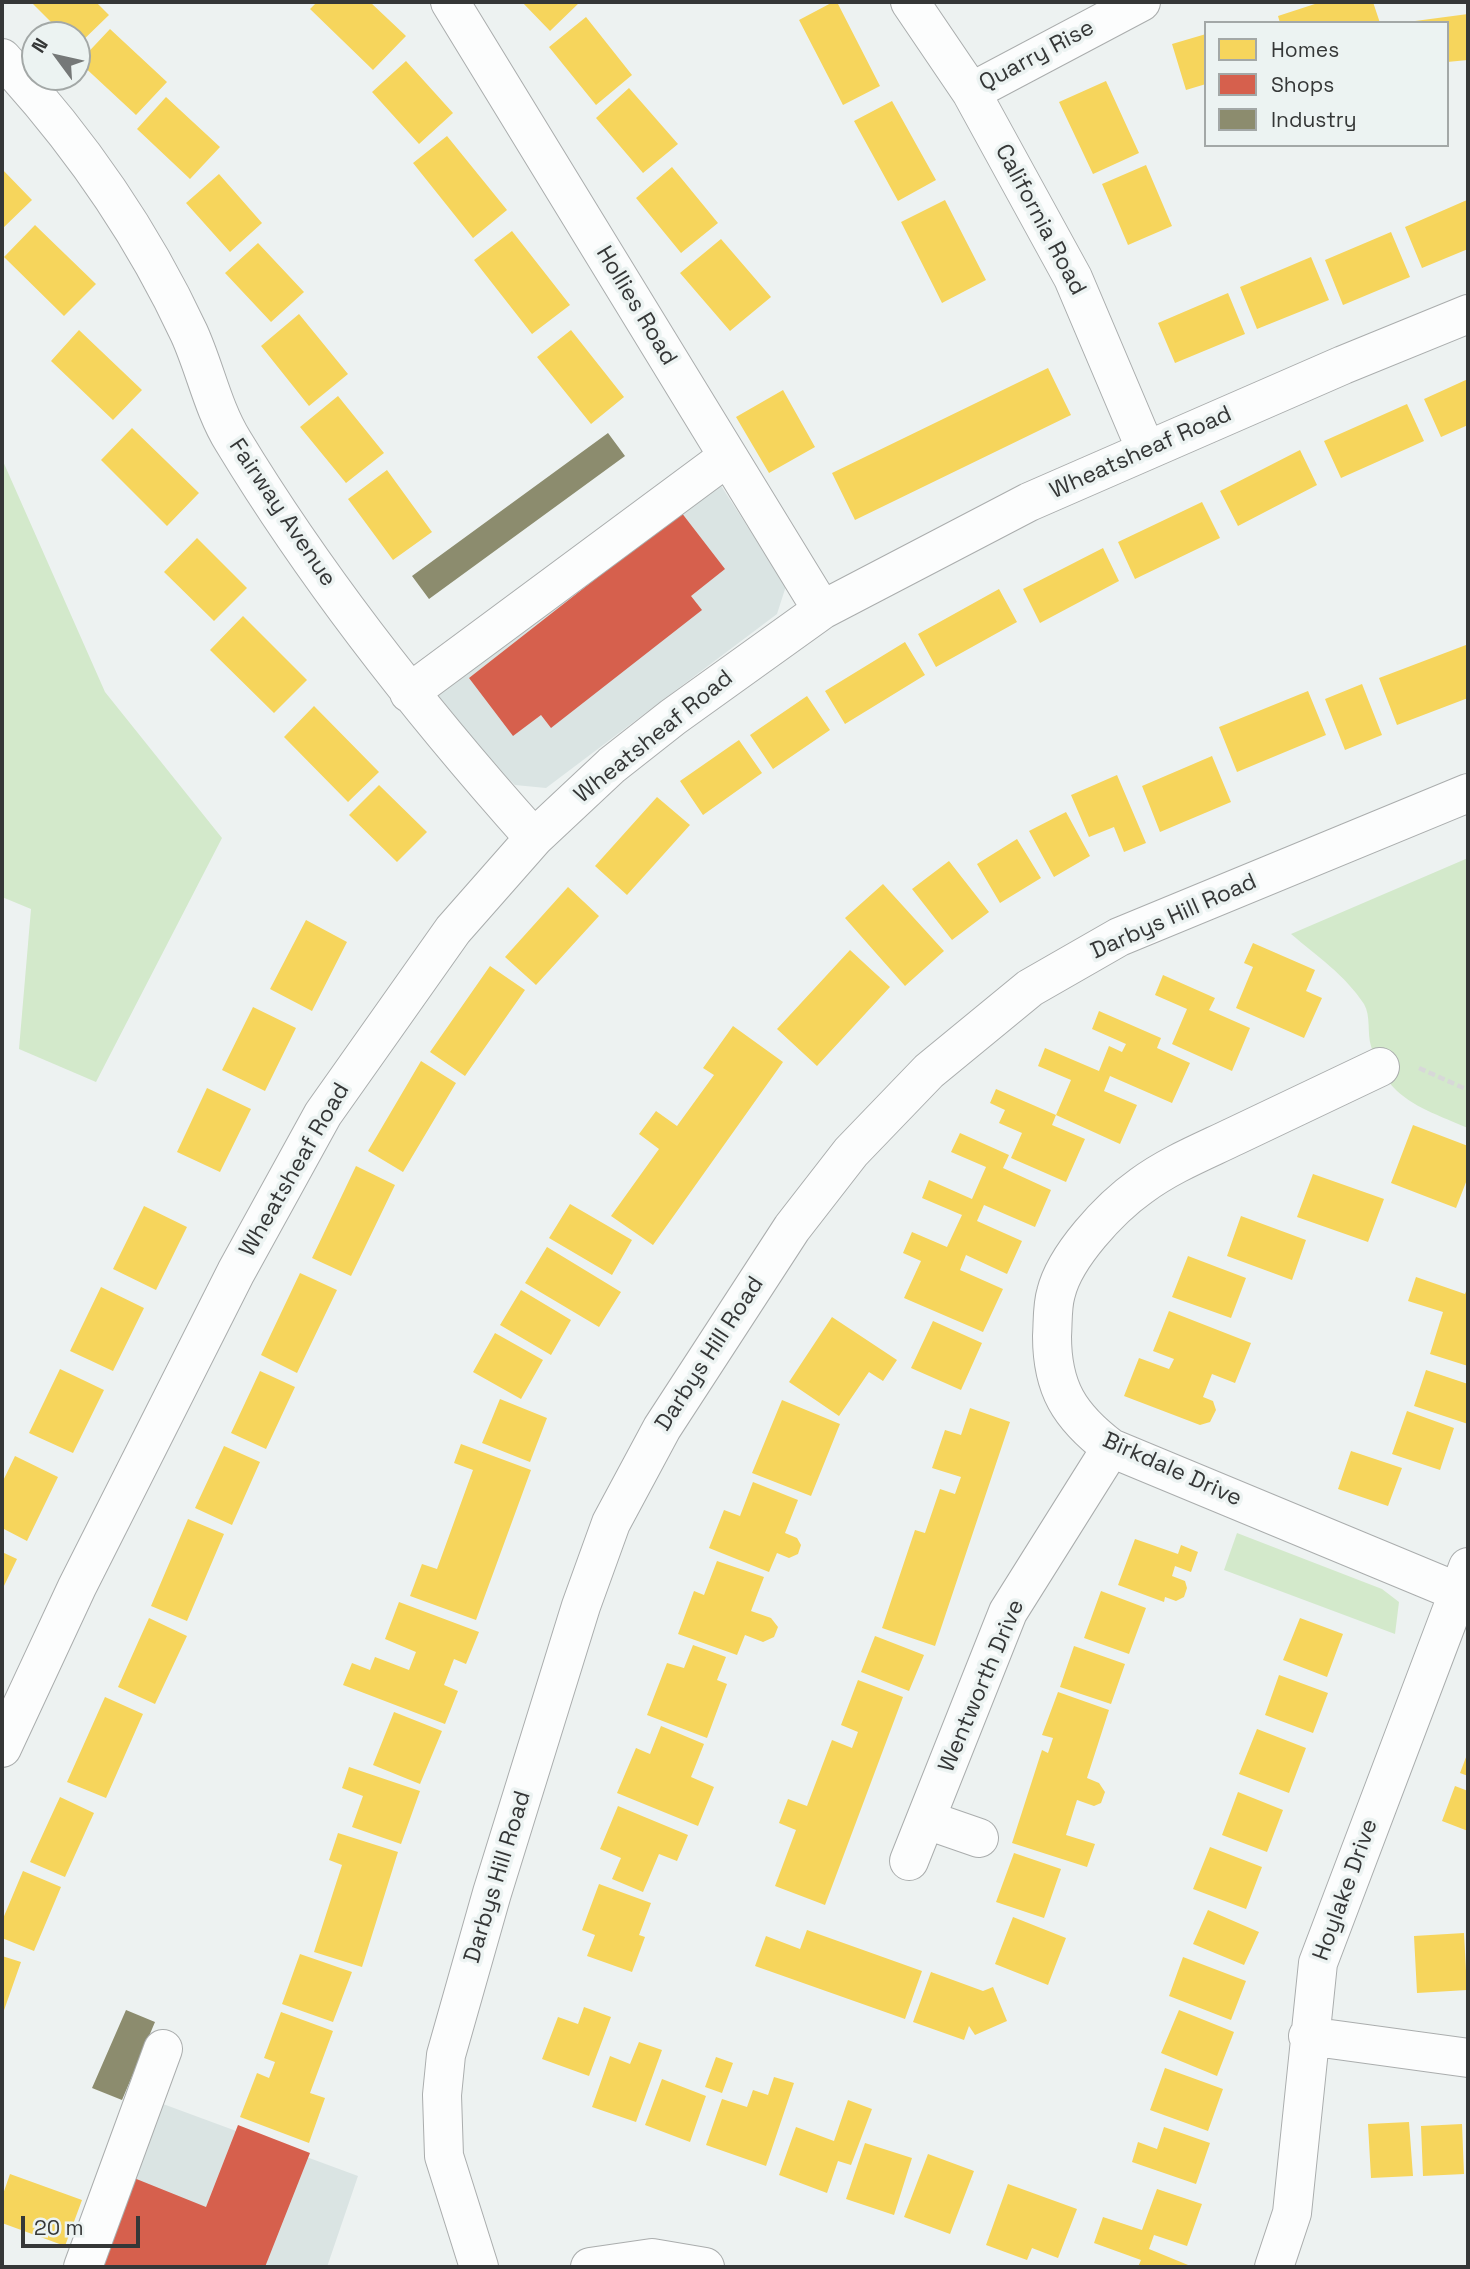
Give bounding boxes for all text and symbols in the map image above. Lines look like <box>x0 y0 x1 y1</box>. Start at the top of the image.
street label: Quarry Rise <box>975 14 1099 98</box>
north arrow <box>21 21 91 91</box>
legend <box>1204 21 1449 147</box>
text: N <box>26 33 54 58</box>
text: Homes <box>1271 36 1339 63</box>
text: Shops <box>1271 71 1334 98</box>
text: Industry <box>1271 106 1357 133</box>
street label: California Road <box>989 140 1091 300</box>
street label: Hollies Road <box>590 241 682 371</box>
street label: Wheatsheaf Road <box>1046 401 1236 505</box>
street label: Fairway Avenue <box>222 434 342 592</box>
street label: Wheatsheaf Road <box>569 665 739 809</box>
street label: Darbys Hill Road <box>1087 868 1261 966</box>
street label: Wheatsheaf Road <box>234 1078 356 1262</box>
street label: Darbys Hill Road <box>650 1272 770 1436</box>
street label: Birkdale Drive <box>1098 1427 1246 1513</box>
street label: Wentworth Drive <box>933 1596 1031 1776</box>
street label: Darbys Hill Road <box>459 1788 537 1966</box>
street label: Hoylake Drive <box>1308 1815 1384 1965</box>
scale bar <box>24 2202 144 2246</box>
text: 20 m <box>34 2214 84 2241</box>

